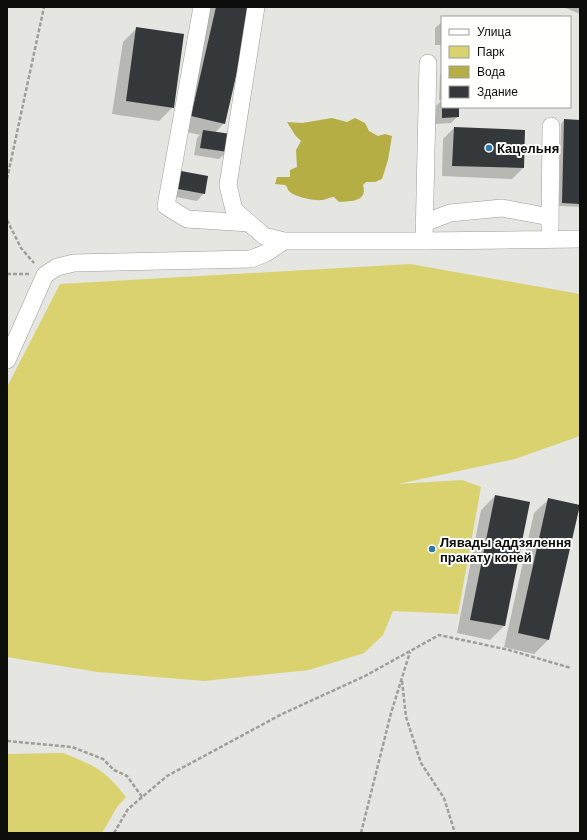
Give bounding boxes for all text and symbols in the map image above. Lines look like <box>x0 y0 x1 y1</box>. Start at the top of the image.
legend <box>441 16 571 108</box>
text: Улица <box>477 25 511 39</box>
text: Парк <box>477 45 505 59</box>
text: Вода <box>477 65 505 79</box>
text: Здание <box>477 85 518 99</box>
place label: Кацельня <box>497 141 559 156</box>
marker: Кацельня <box>484 143 494 153</box>
place label: Лявады аддзялення пракату коней <box>440 535 571 565</box>
marker: Лявады аддзялення пракату коней <box>427 544 437 554</box>

